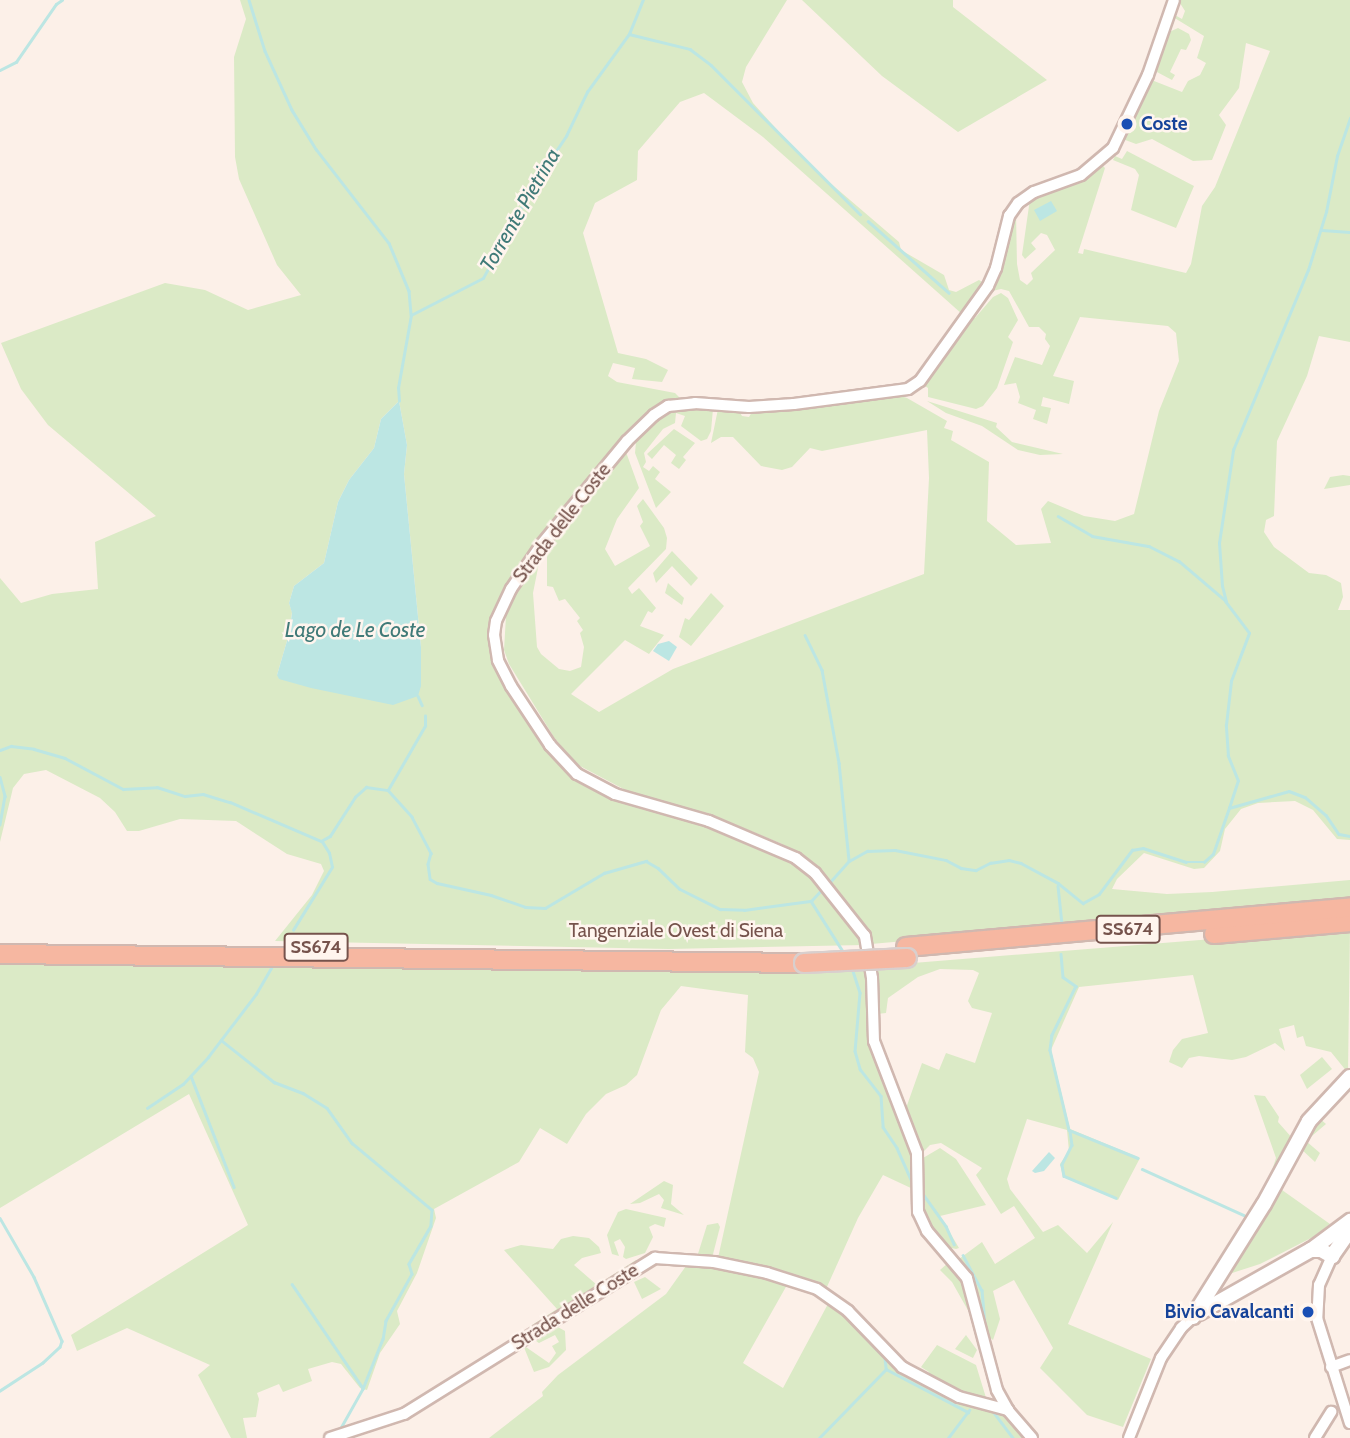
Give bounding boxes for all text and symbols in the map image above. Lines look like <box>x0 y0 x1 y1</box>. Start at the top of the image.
place label: Coste <box>1141 113 1188 135</box>
marker: Coste <box>1119 116 1135 132</box>
water label: Torrente Pietrina <box>475 144 565 276</box>
street label: Strada delle Coste <box>508 459 616 587</box>
water label: Lago de Le Coste <box>285 617 425 643</box>
road number: SS674 <box>1095 914 1161 944</box>
street label: Tangenziale Ovest di Siena <box>569 920 783 942</box>
road number: SS674 <box>283 932 349 962</box>
street label: Strada delle Coste <box>507 1259 643 1355</box>
place label: Bivio Cavalcanti <box>1165 1301 1294 1323</box>
marker: Bivio Cavalcanti <box>1300 1304 1316 1320</box>

